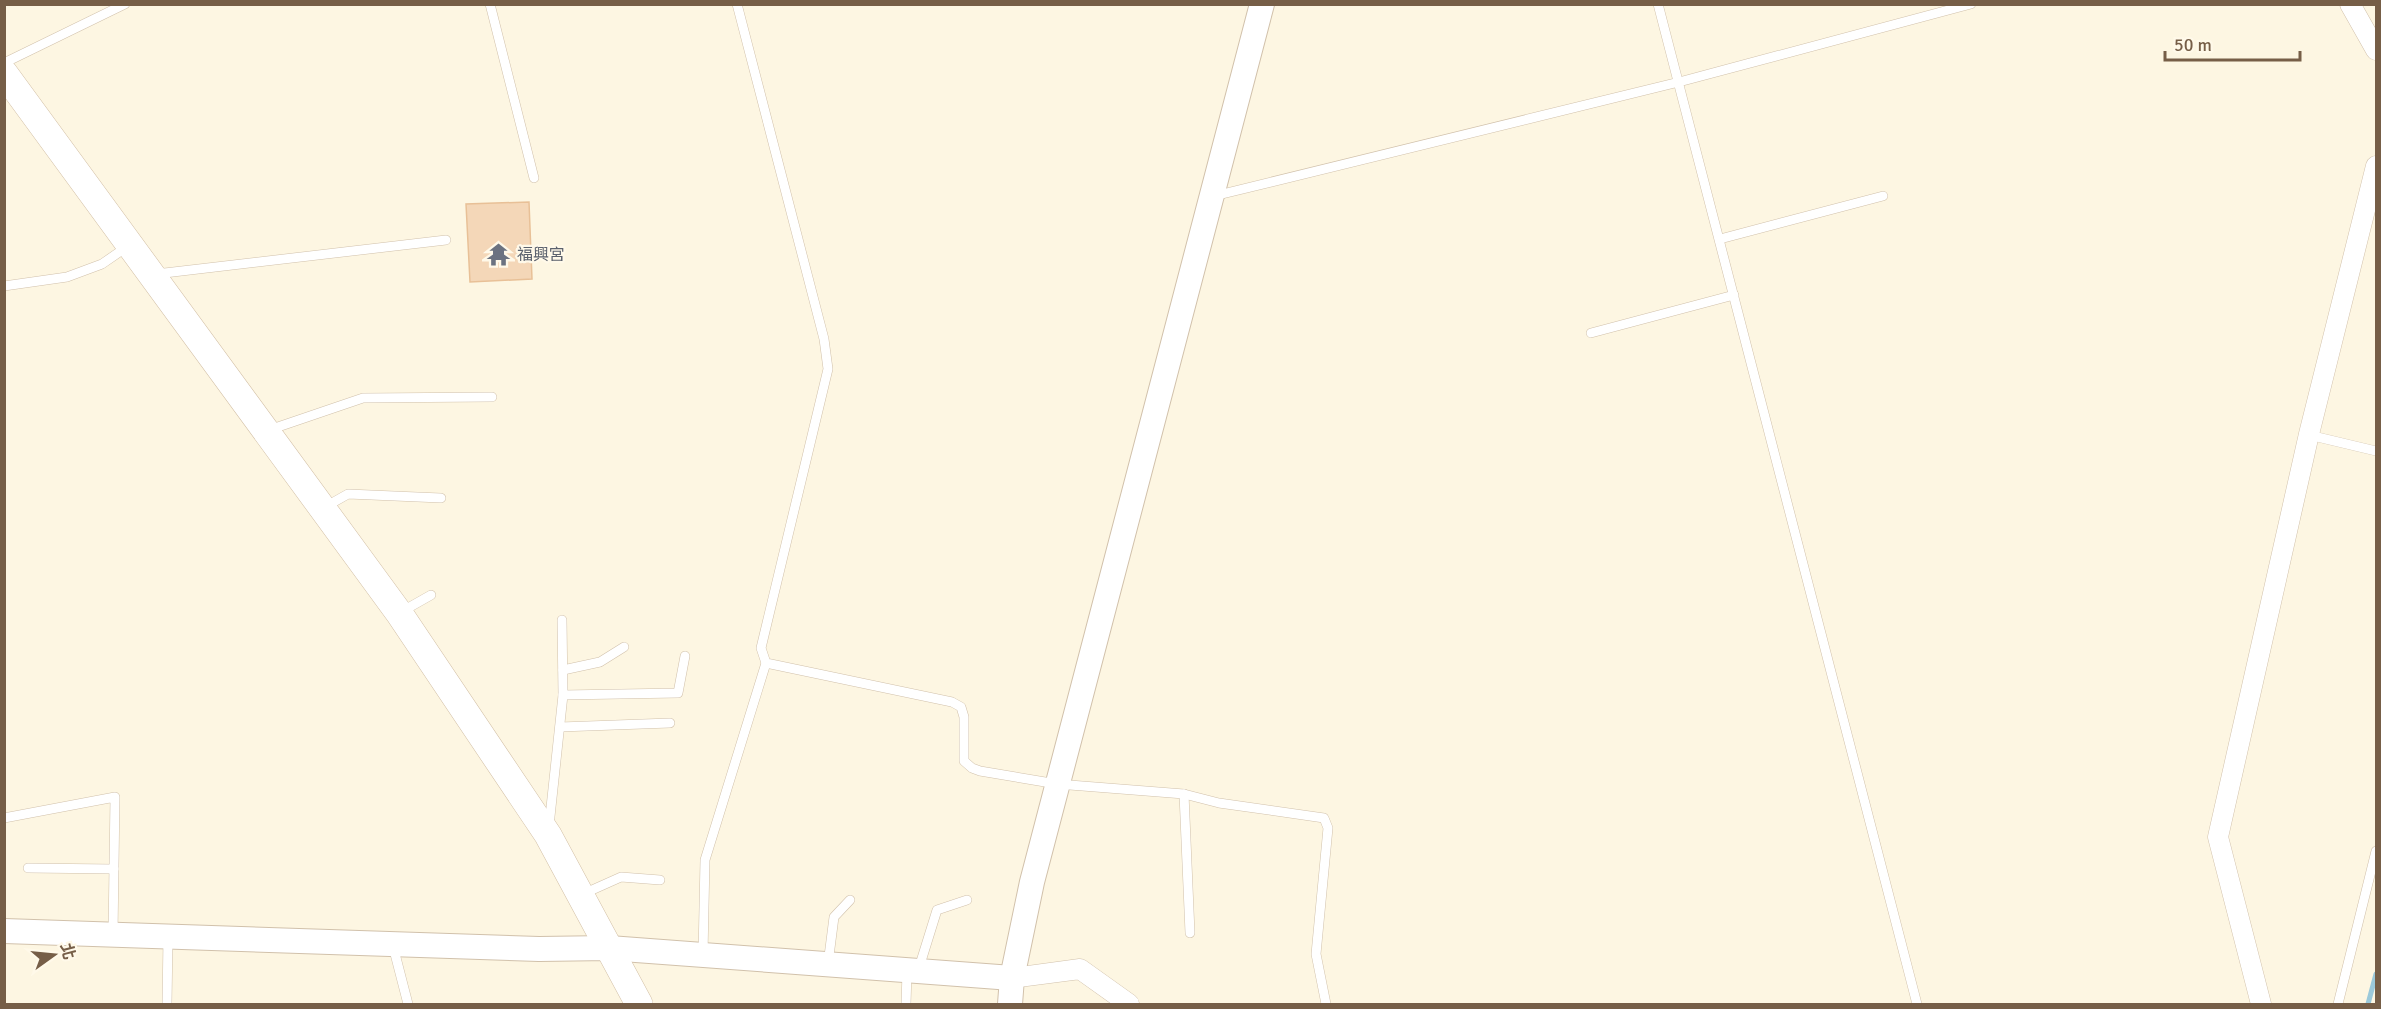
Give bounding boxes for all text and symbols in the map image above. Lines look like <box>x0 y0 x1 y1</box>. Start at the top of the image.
scale bar <box>2165 24 2300 62</box>
text: 50 m <box>2174 34 2212 56</box>
temple icon: 福興宮 <box>486 241 512 267</box>
place label: 福興宮 <box>517 245 565 265</box>
north arrow <box>24 925 84 985</box>
text: 北 <box>56 941 79 962</box>

